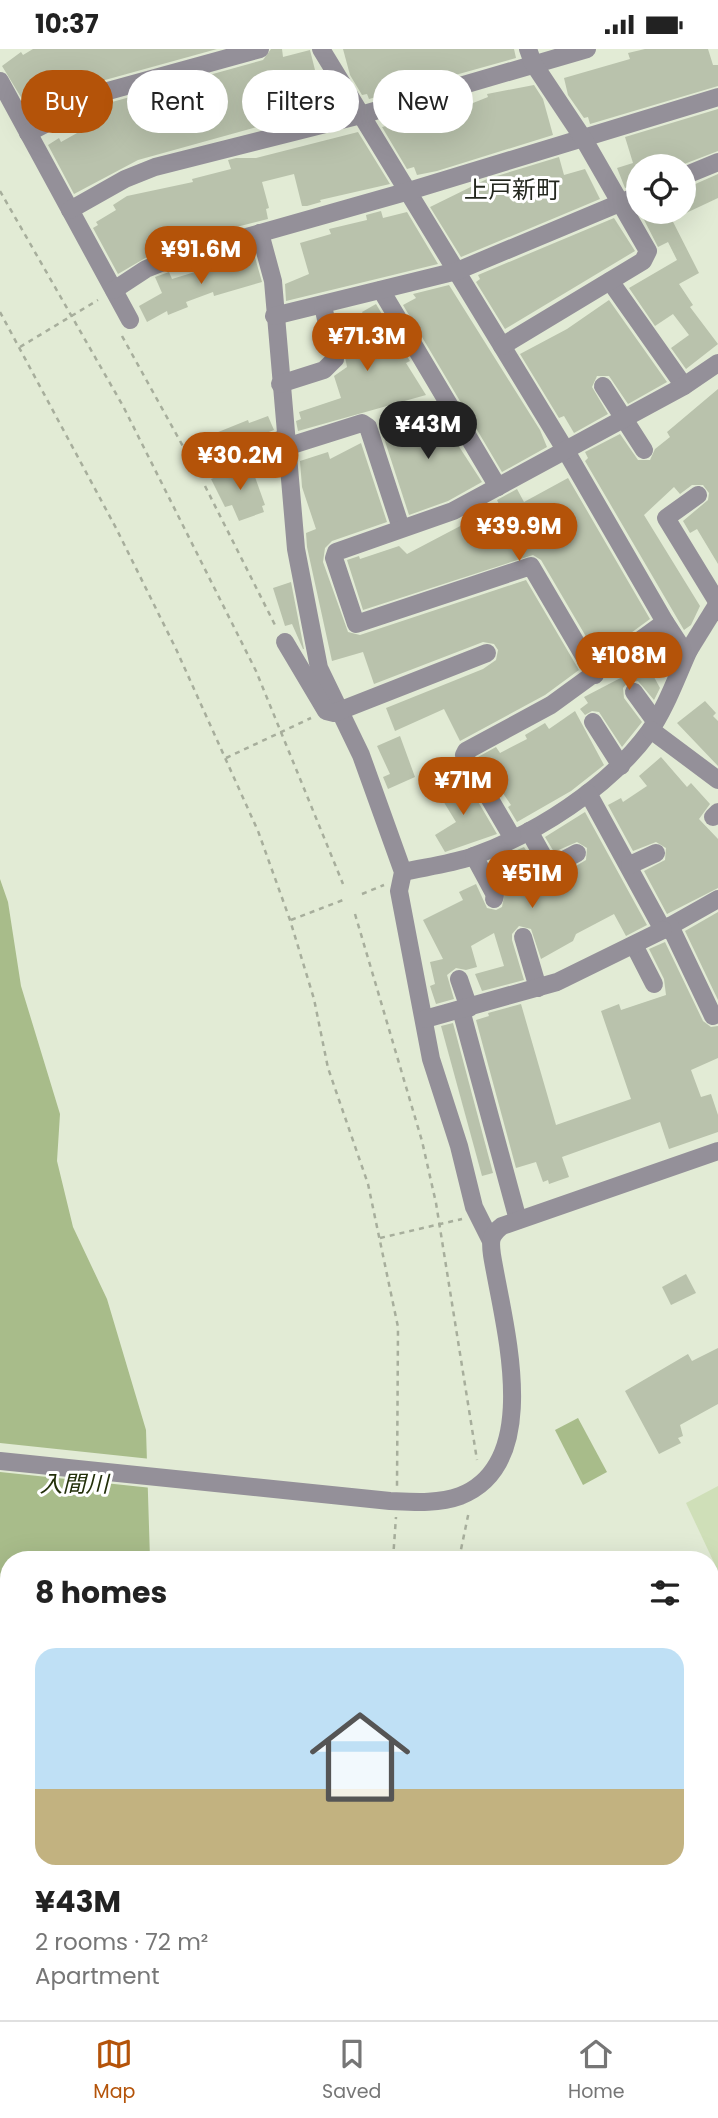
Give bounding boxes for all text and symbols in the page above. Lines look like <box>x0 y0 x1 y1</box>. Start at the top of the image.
text: 10:37 <box>35 6 99 42</box>
chip: Buy <box>21 70 113 133</box>
chip: Rent <box>127 70 228 133</box>
chip: Filters <box>242 70 359 133</box>
chip: New <box>373 70 473 133</box>
map controls <box>626 154 696 224</box>
button: locate <box>626 154 696 224</box>
district label: 上戸新町 <box>464 173 560 206</box>
pin: ¥91.6M <box>144 226 258 286</box>
text: ¥91.6M <box>161 233 241 265</box>
pin: ¥71.3M <box>310 313 424 373</box>
text: ¥71.3M <box>328 320 406 352</box>
pin: ¥43M <box>387 401 469 461</box>
text: ¥43M <box>395 408 461 440</box>
pin: ¥30.2M <box>183 433 297 492</box>
text: ¥30.2M <box>197 439 283 471</box>
pin: ¥39.9M <box>462 503 576 563</box>
text: ¥39.9M <box>476 510 562 542</box>
pin: ¥108M <box>580 633 678 692</box>
text: ¥108M <box>591 639 667 671</box>
pin: ¥71M <box>422 757 504 817</box>
text: ¥71M <box>434 764 492 796</box>
pin: ¥51M <box>491 851 573 910</box>
text: ¥51M <box>502 857 562 889</box>
water label: 入間川 <box>40 1468 112 1500</box>
text: 8 homes <box>35 1571 167 1614</box>
icon: filters <box>646 1574 684 1612</box>
icon: home <box>297 1694 423 1820</box>
text: ¥43M <box>35 1880 121 1923</box>
text: 2 rooms · 72 m² <box>35 1926 208 1958</box>
text: Apartment <box>35 1960 160 1992</box>
tab: Map <box>93 2035 135 2106</box>
tab: Saved <box>322 2035 381 2106</box>
tab: Home <box>568 2035 625 2106</box>

